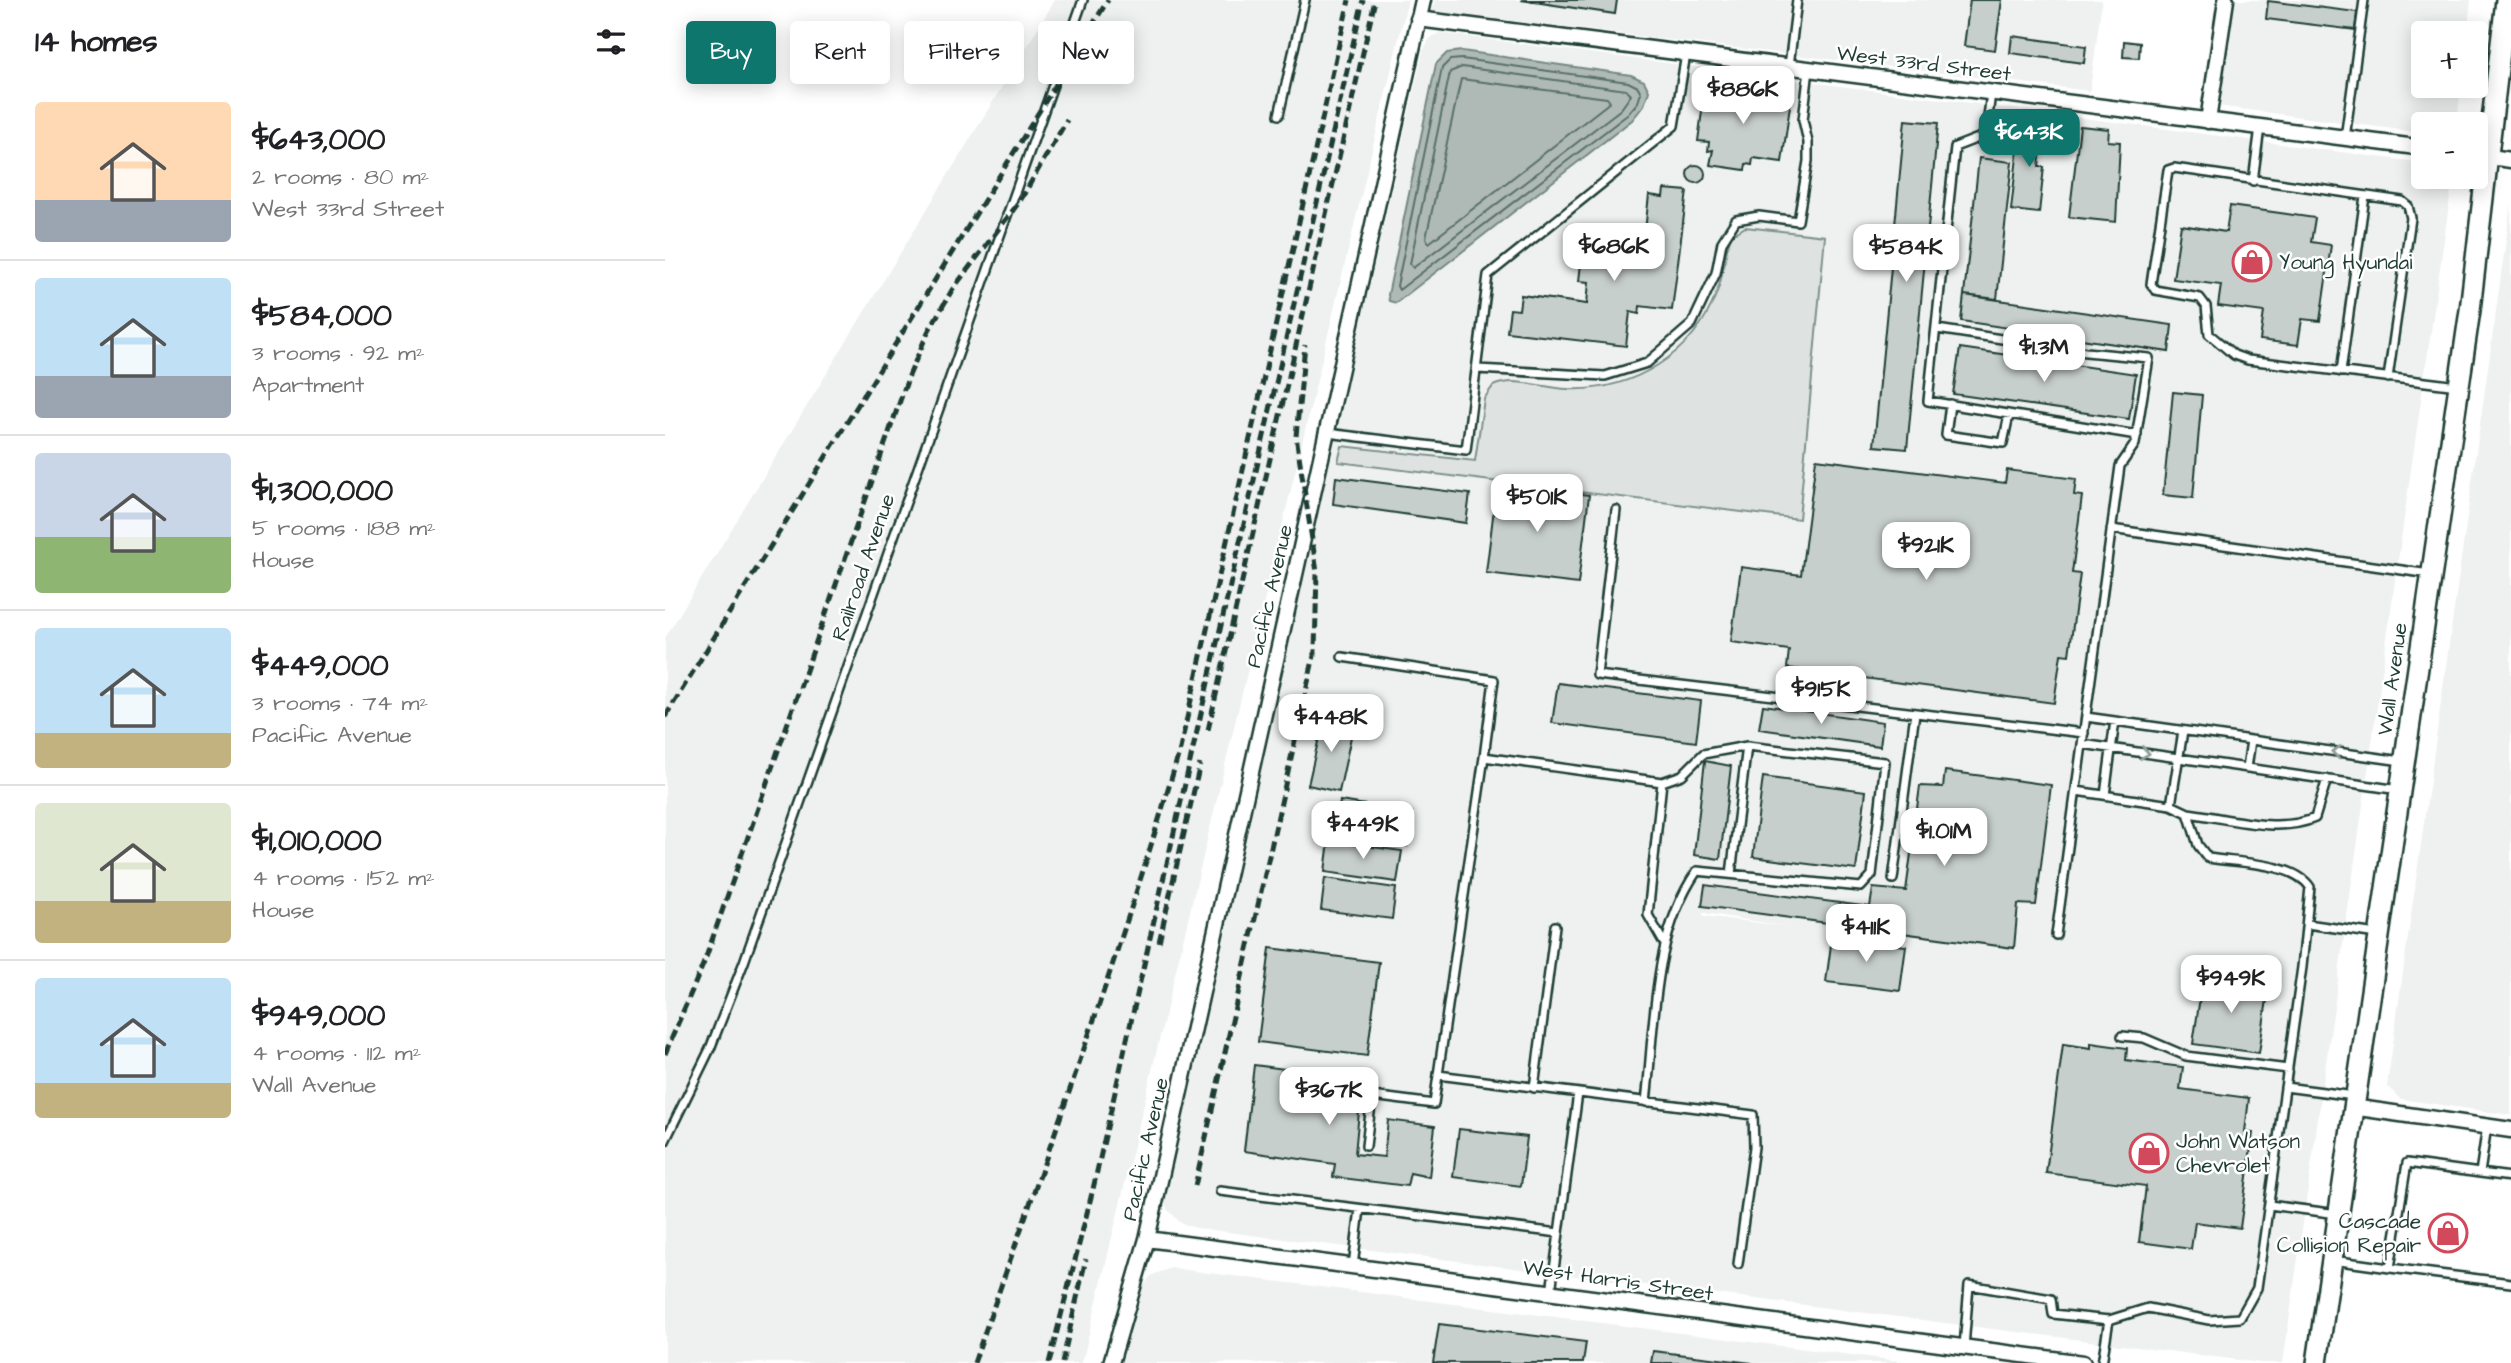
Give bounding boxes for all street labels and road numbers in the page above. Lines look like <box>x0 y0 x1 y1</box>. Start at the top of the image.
street label: West 33rd Street <box>1835 38 2013 89</box>
street label: Railroad Avenue <box>825 490 902 645</box>
street label: Pacific Avenue <box>1239 522 1300 671</box>
street label: Wall Avenue <box>2370 621 2415 737</box>
street label: Pacific Avenue <box>1115 1075 1176 1224</box>
street label: West Harris Street <box>1521 1253 1716 1308</box>

